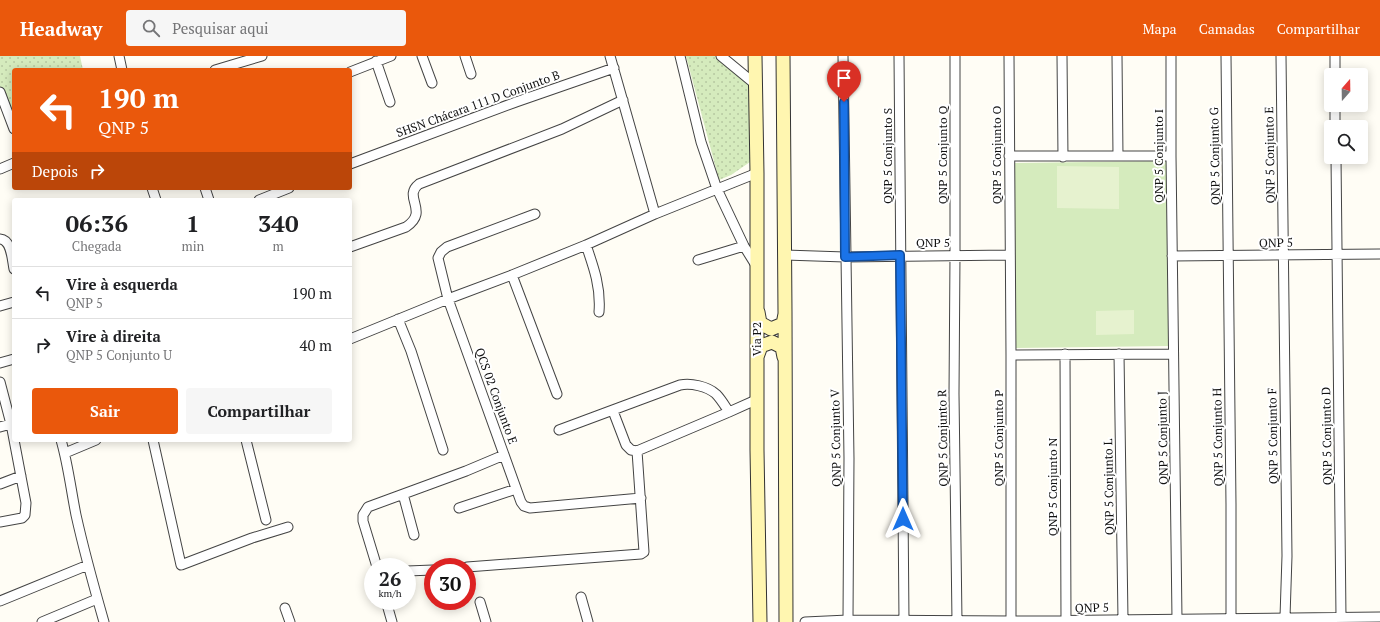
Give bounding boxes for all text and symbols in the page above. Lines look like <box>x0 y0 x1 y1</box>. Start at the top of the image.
search box <box>126 10 406 46</box>
text: Headway <box>20 16 102 41</box>
icon: search <box>140 17 162 39</box>
text: Pesquisar aqui <box>172 18 269 38</box>
text: Mapa <box>1142 19 1177 38</box>
text: Camadas <box>1199 19 1255 38</box>
text: Compartilhar <box>1277 19 1360 38</box>
pin <box>827 61 861 102</box>
street label: SHSN Chácara 111 D Conjunto B <box>394 67 562 140</box>
icon: arrive <box>833 67 855 89</box>
north arrow <box>1324 68 1368 112</box>
map controls <box>1324 68 1368 164</box>
text: 190 m <box>98 79 179 116</box>
icon: left <box>32 84 84 136</box>
street label: QNP 5 Conjunto Q <box>935 105 950 204</box>
street label: QNP 5 Conjunto O <box>989 106 1004 204</box>
street label: QNP 5 Conjunto G <box>1206 106 1223 205</box>
street label: QNP 5 Conjunto E <box>1261 107 1278 203</box>
street label: QNP 5 Conjunto S <box>880 108 895 204</box>
street label: QNP 5 Conjunto I <box>1151 109 1166 203</box>
text: QNP 5 <box>98 115 149 139</box>
button: search <box>1324 120 1368 164</box>
icon: right <box>86 160 108 182</box>
text: Depois <box>32 161 78 181</box>
text: 06:36 <box>65 207 128 239</box>
text: 1 <box>186 207 200 239</box>
text: 340 <box>258 207 298 239</box>
street label: QNP 5 <box>916 235 950 250</box>
street label: QNP 5 <box>1259 235 1293 250</box>
text: Chegada <box>72 237 122 255</box>
text: min <box>181 237 204 255</box>
text: m <box>273 237 284 255</box>
text: Vire à esquerda <box>66 274 178 294</box>
icon: left <box>32 282 54 304</box>
text: 190 m <box>291 283 332 303</box>
text: QNP 5 <box>66 294 103 312</box>
street label: Via P2 <box>749 322 764 356</box>
text: Vire à direita <box>66 326 161 346</box>
icon: right <box>32 334 54 356</box>
text: 40 m <box>299 335 332 355</box>
text: QNP 5 Conjunto U <box>66 346 172 364</box>
street label: QCS 02 Conjunto E <box>472 346 521 446</box>
street label: QNP 5 Conjunto H <box>1209 387 1226 486</box>
street label: QNP 5 Conjunto D <box>1318 387 1335 485</box>
button: Sair <box>32 388 178 434</box>
button: Compartilhar <box>186 388 332 434</box>
street label: QNP 5 Conjunto V <box>827 388 844 487</box>
street label: QNP 5 Conjunto F <box>1264 388 1281 484</box>
street label: QNP 5 Conjunto R <box>934 389 951 487</box>
street label: QNP 5 Conjunto P <box>991 390 1006 486</box>
street label: QNP 5 Conjunto J <box>1154 391 1171 485</box>
street label: QNP 5 Conjunto N <box>1045 438 1060 536</box>
street label: QNP 5 Conjunto L <box>1100 438 1117 535</box>
position arrow <box>882 498 924 540</box>
speed limit sign: 30 <box>424 558 476 610</box>
text: 26 <box>379 565 401 592</box>
text: km/h <box>378 587 402 600</box>
street label: QNP 5 <box>1075 599 1109 616</box>

